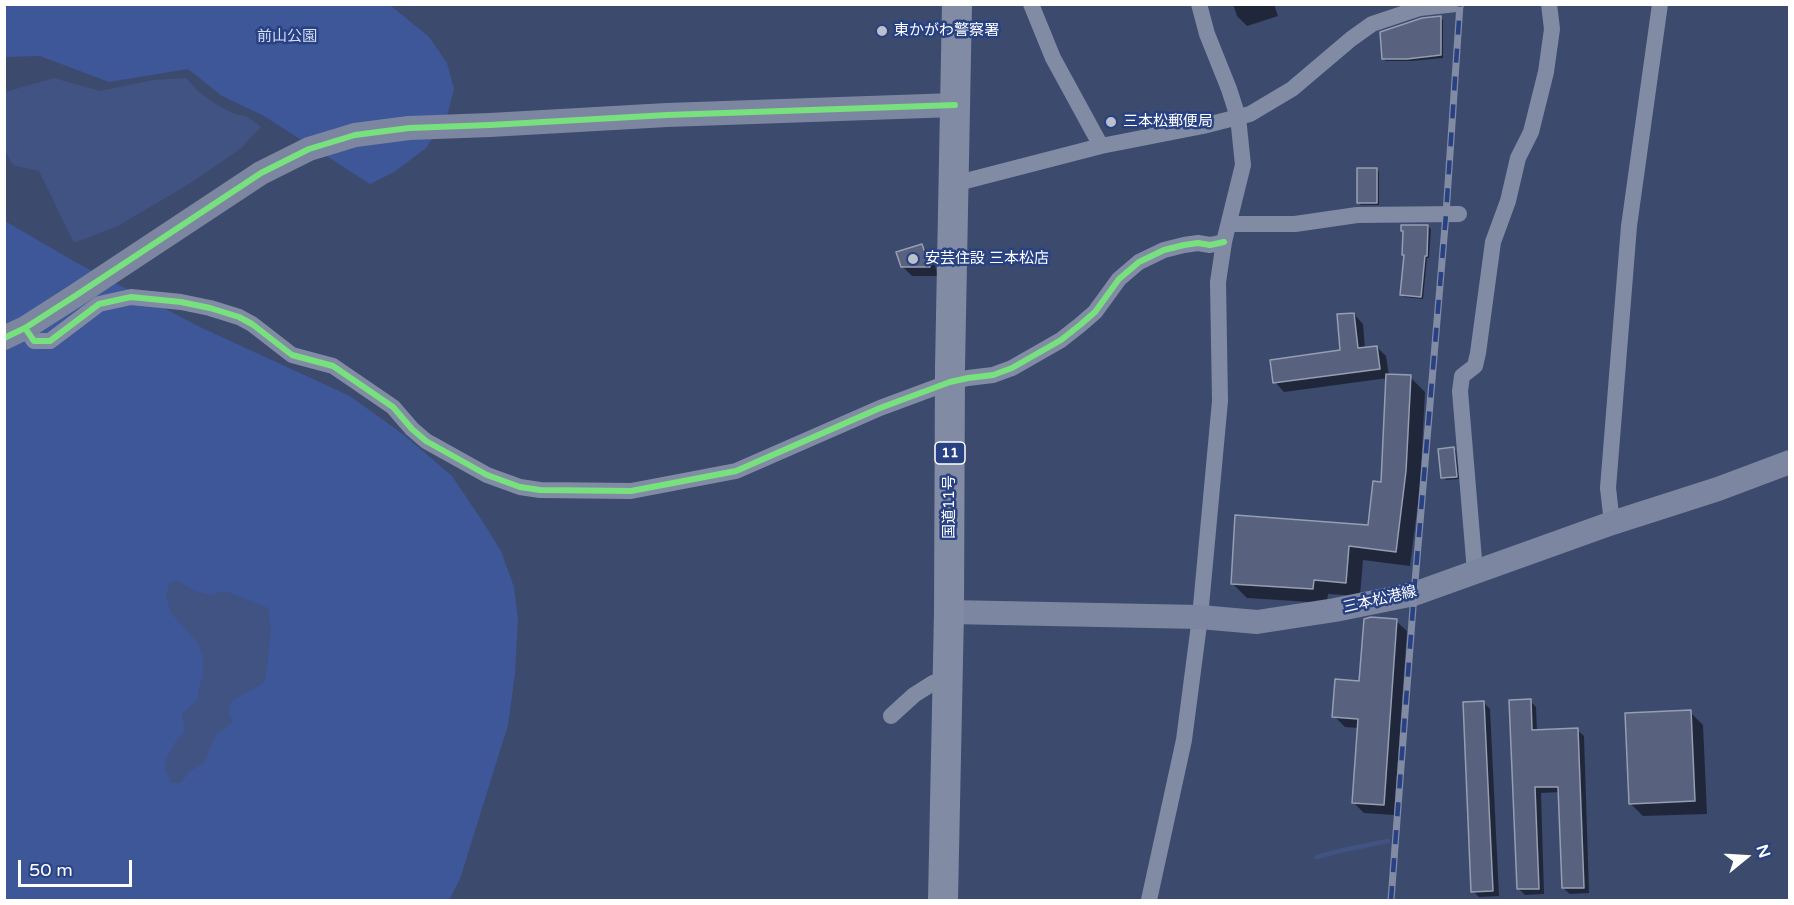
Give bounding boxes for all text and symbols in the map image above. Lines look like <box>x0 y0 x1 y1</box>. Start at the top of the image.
place label: 東かがわ警察署 <box>894 22 999 40</box>
marker: 東かがわ警察署 <box>875 24 889 38</box>
park label: 前山公園 <box>257 28 317 46</box>
place label: 三本松郵便局 <box>1123 113 1213 131</box>
marker: 三本松郵便局 <box>1104 115 1118 129</box>
place label: 安芸住設 三本松店 <box>925 250 1049 268</box>
marker: 安芸住設 三本松店 <box>906 252 920 266</box>
road number: 11 <box>935 442 965 464</box>
street label: 国道11号 <box>941 475 959 539</box>
street label: 三本松港線 <box>1341 583 1419 617</box>
north arrow <box>1716 827 1776 887</box>
text: N <box>1752 842 1775 861</box>
scale bar <box>21 848 135 886</box>
text: 50 m <box>29 859 73 881</box>

